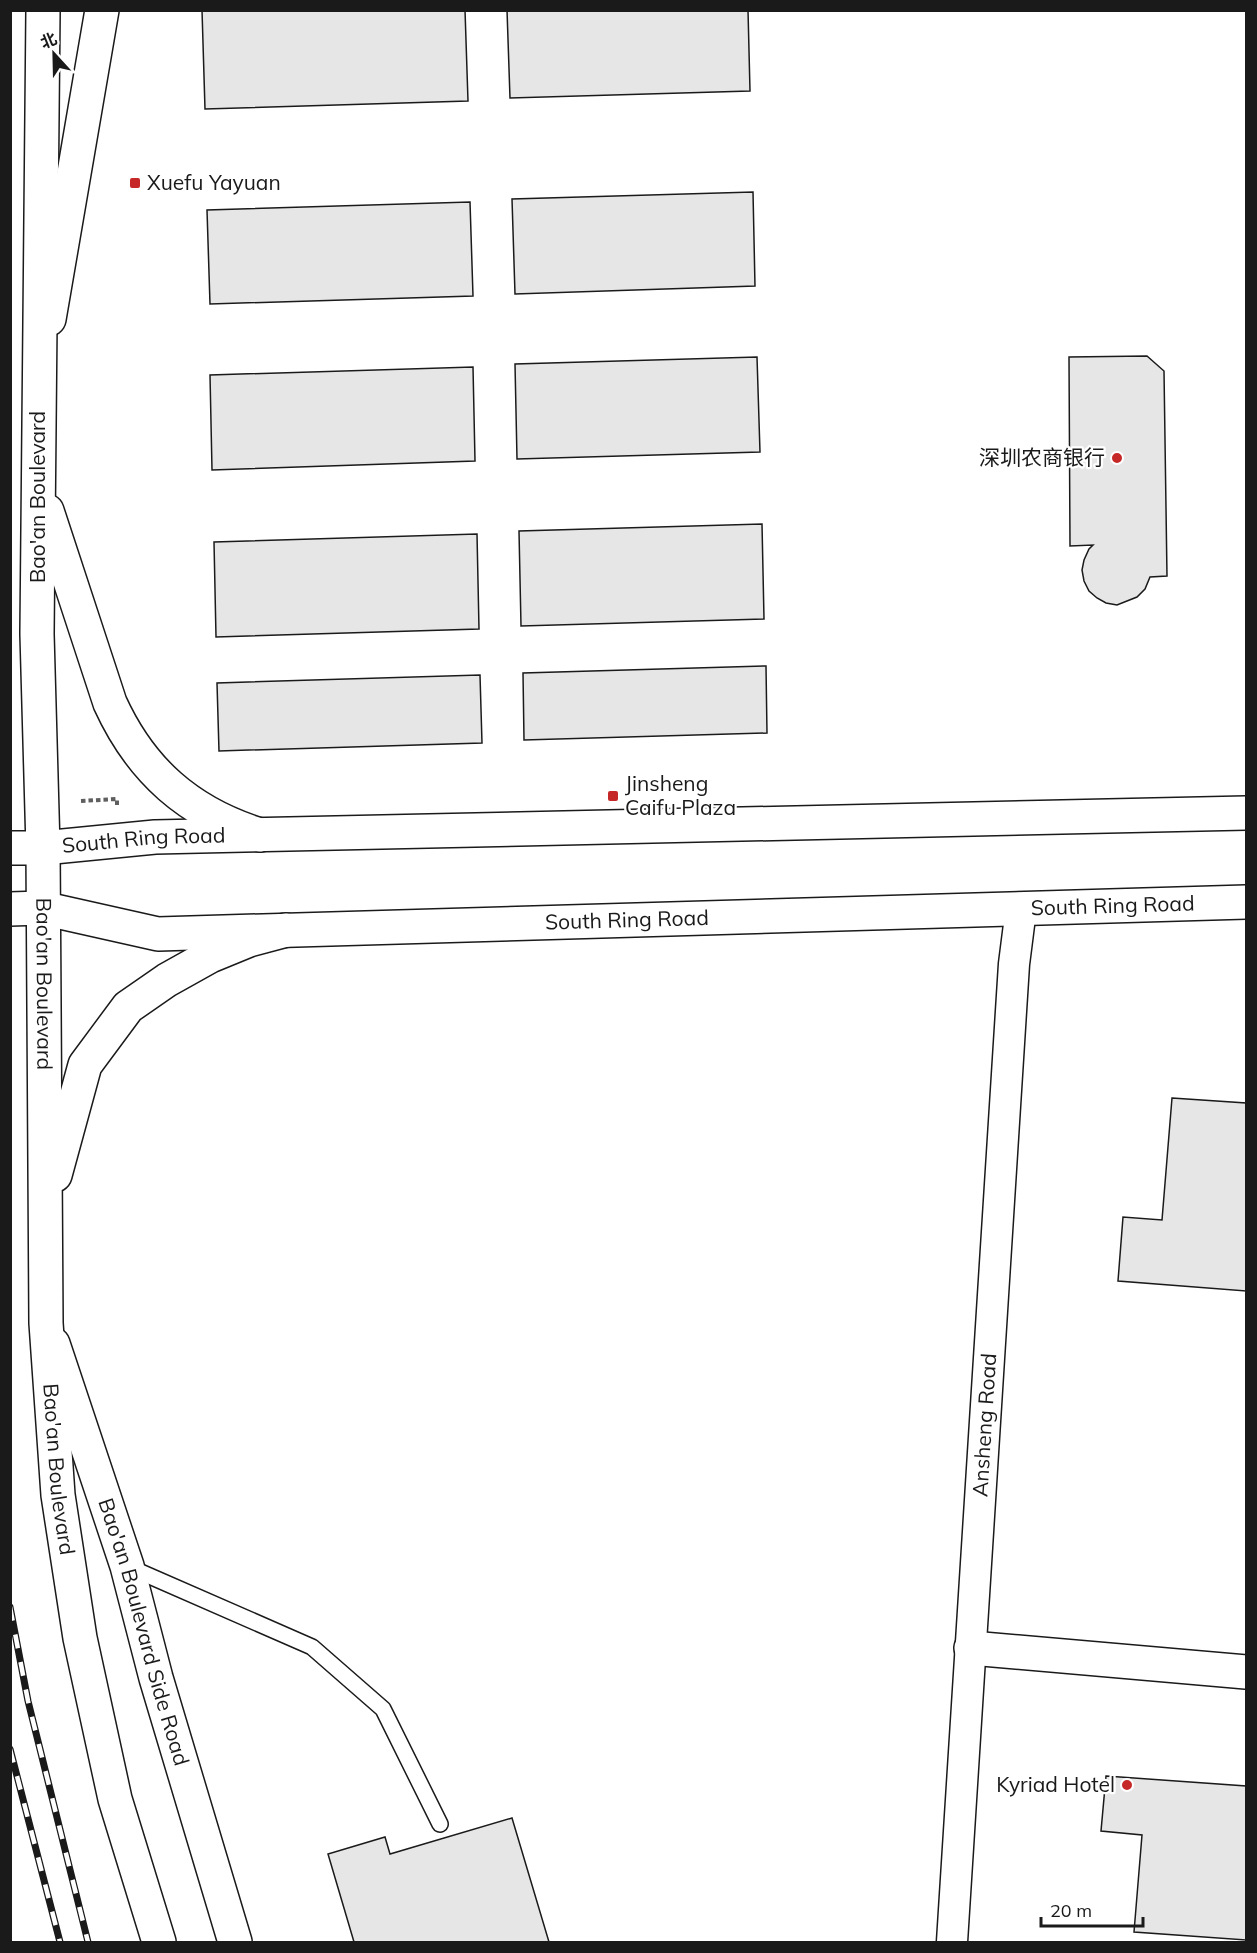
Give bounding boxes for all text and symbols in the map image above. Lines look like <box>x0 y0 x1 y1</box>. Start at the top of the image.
north arrow <box>24 24 84 84</box>
text: 北 <box>37 28 60 52</box>
place label: Xuefu Yayuan <box>147 169 281 195</box>
marker: Xuefu Yayuan <box>128 176 142 190</box>
street label: Bao'an Boulevard <box>24 411 50 583</box>
place label: 深圳农商银行 <box>979 444 1105 470</box>
marker: 深圳农商银行 <box>1110 451 1124 465</box>
place label: Jinsheng Caifu Plaza <box>625 770 736 820</box>
marker: Jinsheng Caifu Plaza <box>606 789 620 803</box>
street label: South Ring Road <box>61 821 226 858</box>
street label: South Ring Road <box>1030 890 1195 920</box>
street label: Bao'an Boulevard <box>31 898 58 1070</box>
street label: South Ring Road <box>545 904 709 935</box>
street label: Ansheng Road <box>966 1352 1001 1498</box>
street label: Bao'an Boulevard <box>38 1383 81 1557</box>
street label: Bao'an Boulevard Side Road <box>93 1495 195 1768</box>
place label: Kyriad Hotel <box>996 1771 1115 1797</box>
marker: Kyriad Hotel <box>1120 1778 1134 1792</box>
scale bar <box>1041 1890 1143 1928</box>
text: 20 m <box>1050 1899 1092 1922</box>

